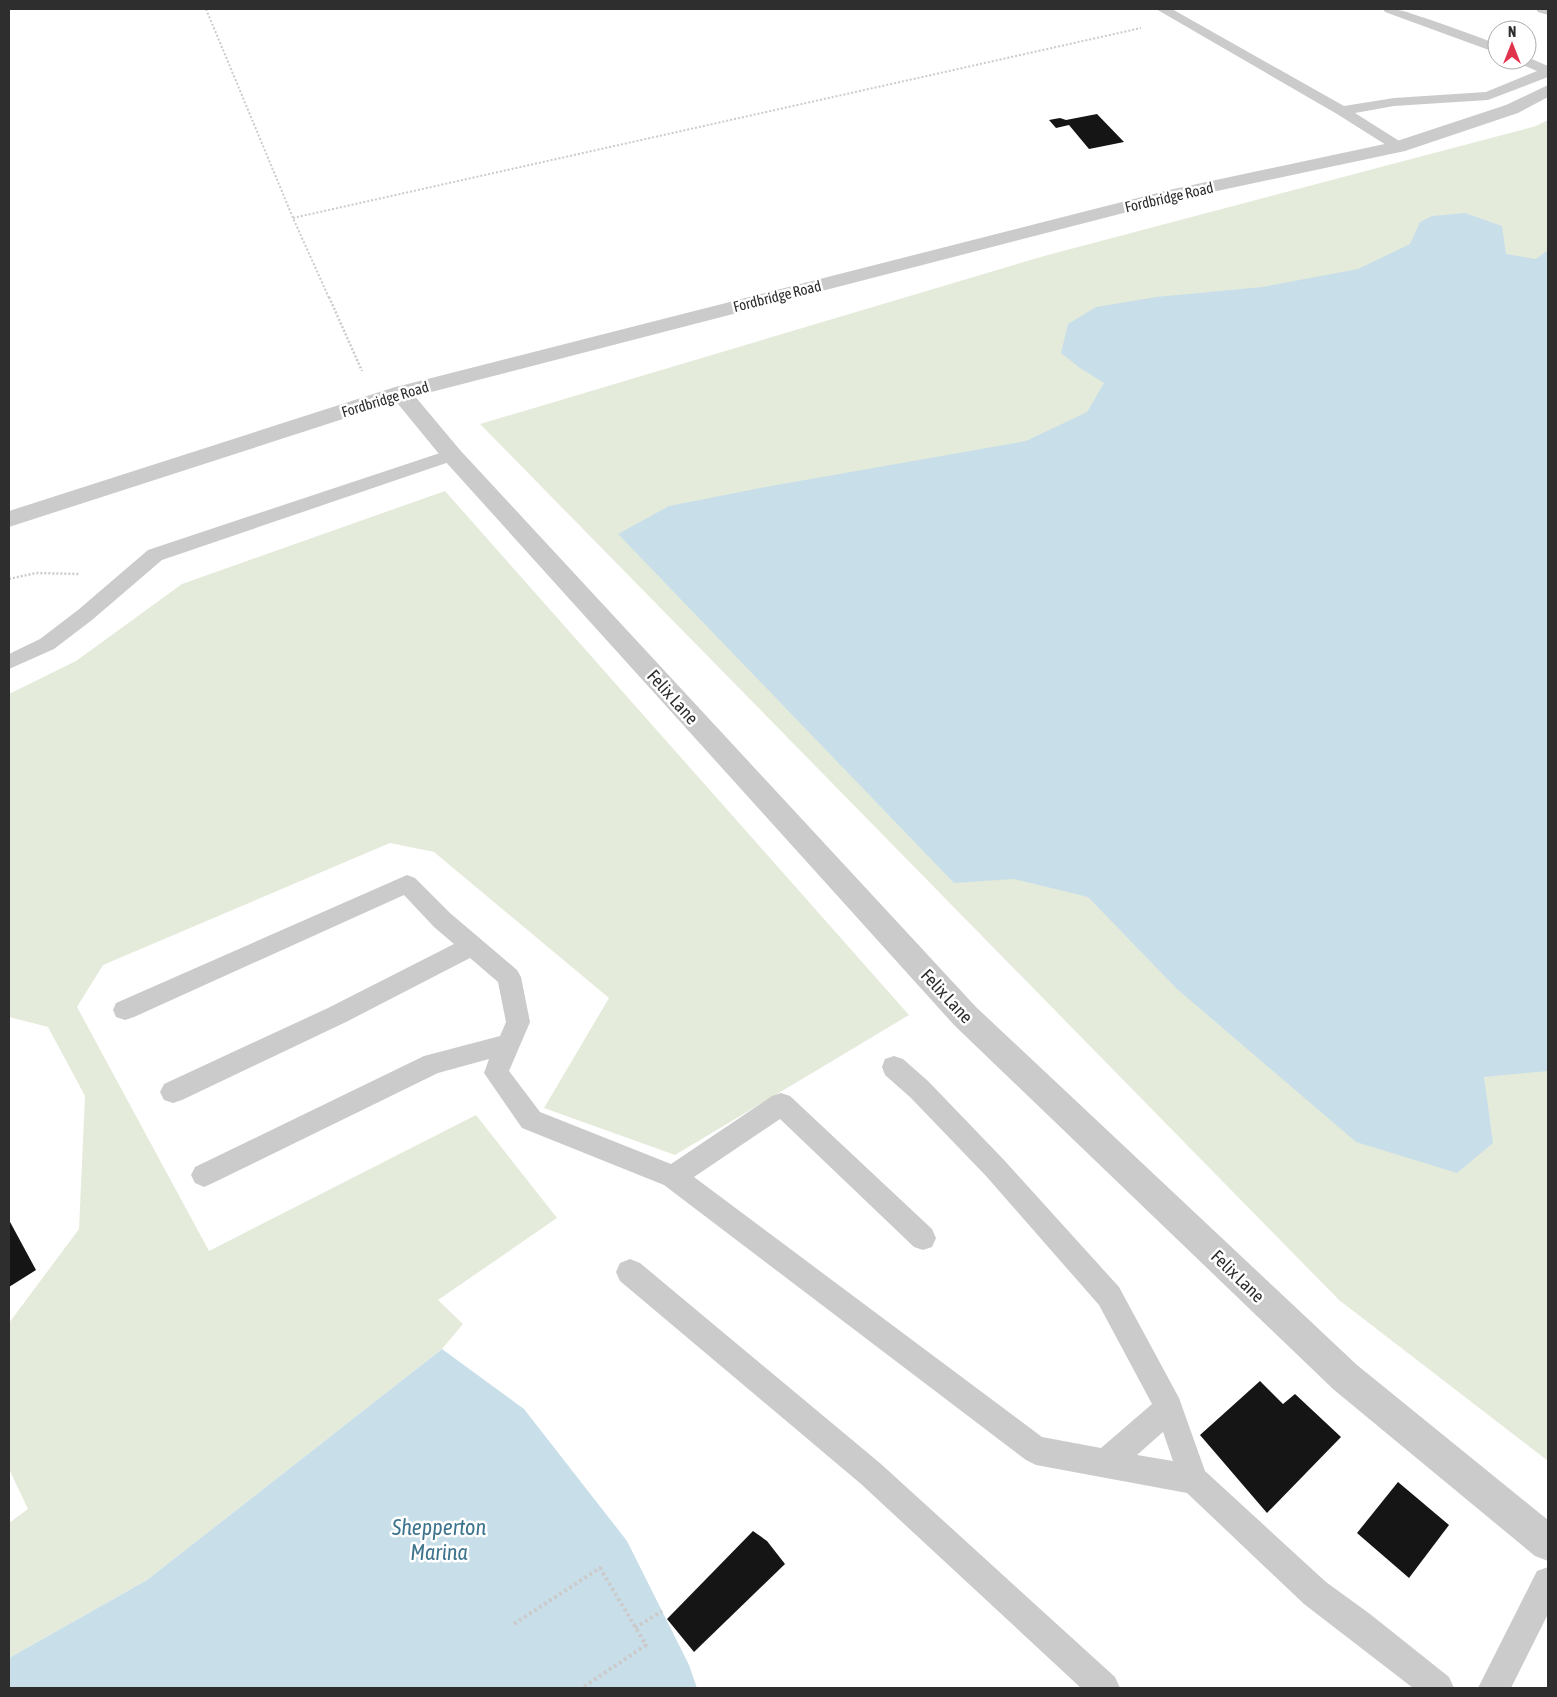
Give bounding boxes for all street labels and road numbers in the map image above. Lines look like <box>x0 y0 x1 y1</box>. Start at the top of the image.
street label: Fordbridge Road <box>1123 179 1215 215</box>
street label: Fordbridge Road <box>731 277 823 315</box>
street label: Fordbridge Road <box>339 378 431 420</box>
street label: Felix Lane <box>643 665 703 729</box>
street label: Felix Lane <box>917 965 977 1027</box>
street label: Felix Lane <box>1207 1246 1269 1306</box>

